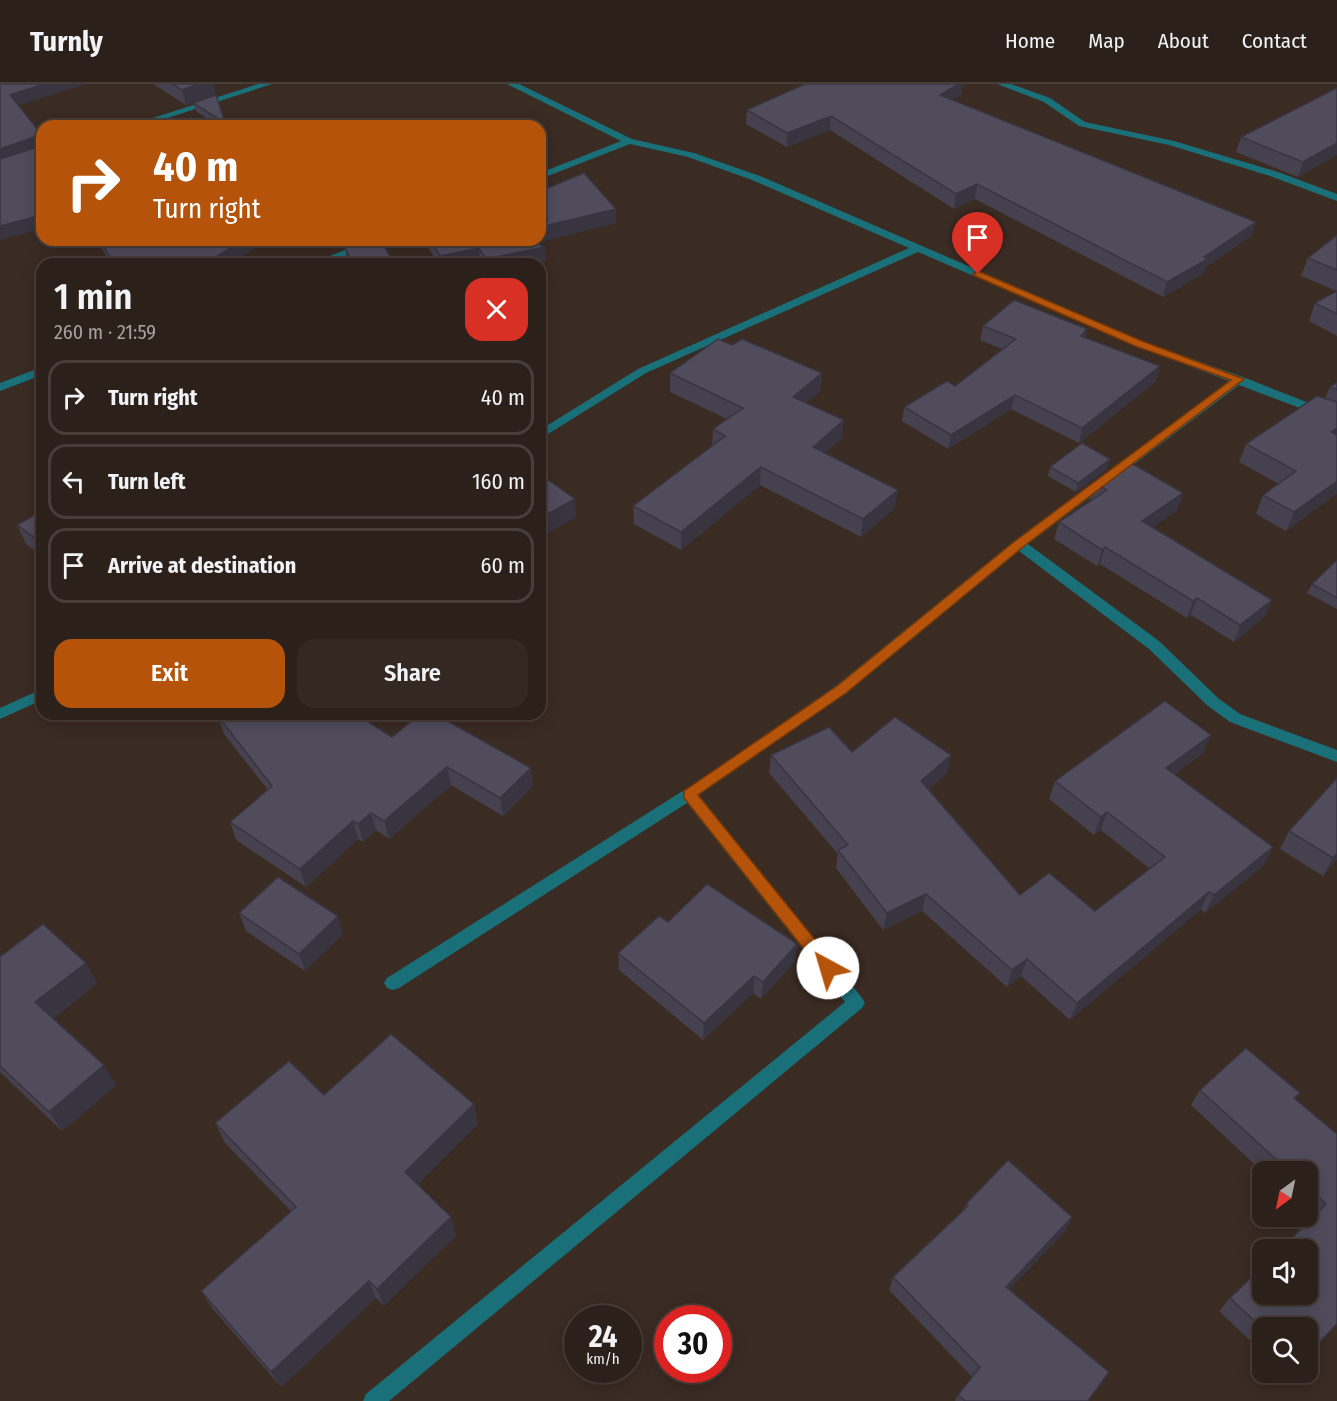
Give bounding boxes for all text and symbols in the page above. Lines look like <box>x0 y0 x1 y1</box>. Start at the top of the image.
text: Turnly <box>30 25 103 58</box>
text: Home <box>1005 28 1055 54</box>
text: Map <box>1088 28 1125 54</box>
text: About <box>1158 28 1209 54</box>
text: Contact <box>1242 28 1307 54</box>
text: 40 m <box>153 142 238 192</box>
icon: right <box>54 144 132 222</box>
text: Turn right <box>153 193 261 225</box>
pin <box>952 212 1003 274</box>
icon: arrive <box>961 221 994 254</box>
text: 1 min <box>54 275 132 319</box>
button: close <box>465 278 528 341</box>
text: 260 m · 21:59 <box>54 320 156 344</box>
icon: right <box>57 381 90 414</box>
text: Turn right <box>108 384 197 411</box>
text: 40 m <box>481 384 525 411</box>
icon: left <box>57 465 90 498</box>
text: Turn left <box>108 468 186 495</box>
text: 160 m <box>472 468 525 495</box>
icon: arrive <box>57 549 90 582</box>
text: Arrive at destination <box>108 552 296 579</box>
text: 60 m <box>481 552 525 579</box>
button: Exit <box>54 639 285 708</box>
button: Share <box>297 639 528 708</box>
position arrow <box>796 936 860 1000</box>
north arrow <box>1252 1161 1318 1227</box>
map controls <box>1252 1161 1318 1383</box>
button: sound <box>1252 1239 1318 1305</box>
speed limit sign: 30 <box>654 1305 732 1383</box>
button: search <box>1252 1317 1318 1383</box>
text: 24 <box>589 1319 617 1355</box>
text: km/h <box>586 1350 620 1368</box>

